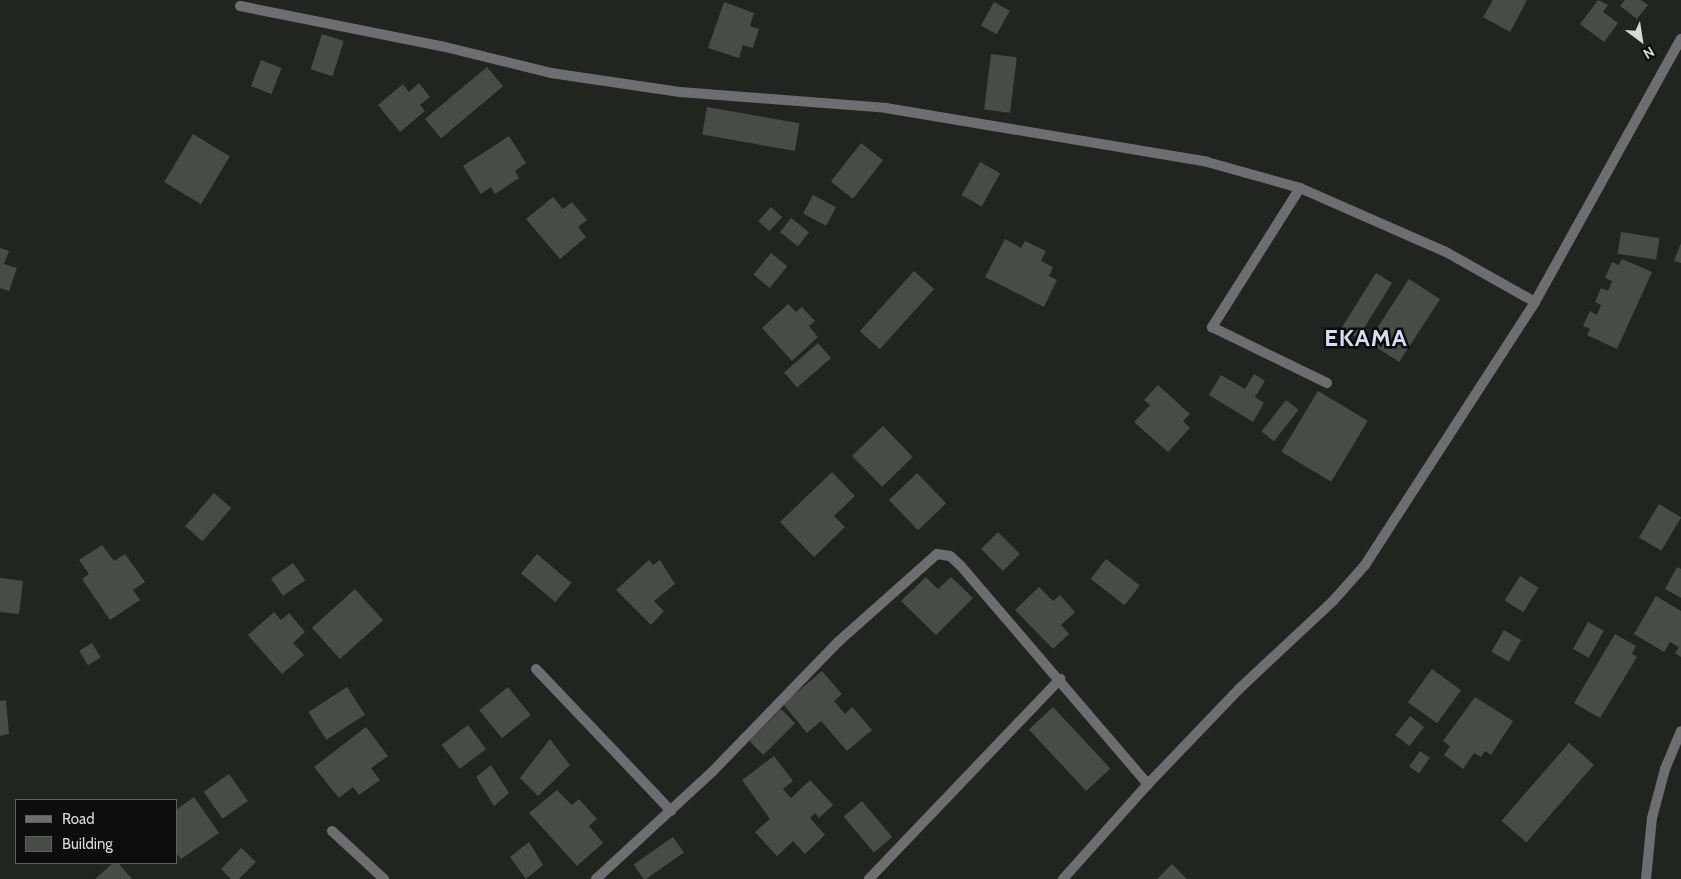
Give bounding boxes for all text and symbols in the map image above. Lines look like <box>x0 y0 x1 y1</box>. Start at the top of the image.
north arrow <box>1616 15 1666 65</box>
text: N <box>1640 43 1658 63</box>
district label: EKAMA <box>1324 324 1408 352</box>
legend <box>15 799 178 864</box>
text: Road <box>62 810 95 828</box>
text: Building <box>62 835 113 853</box>

